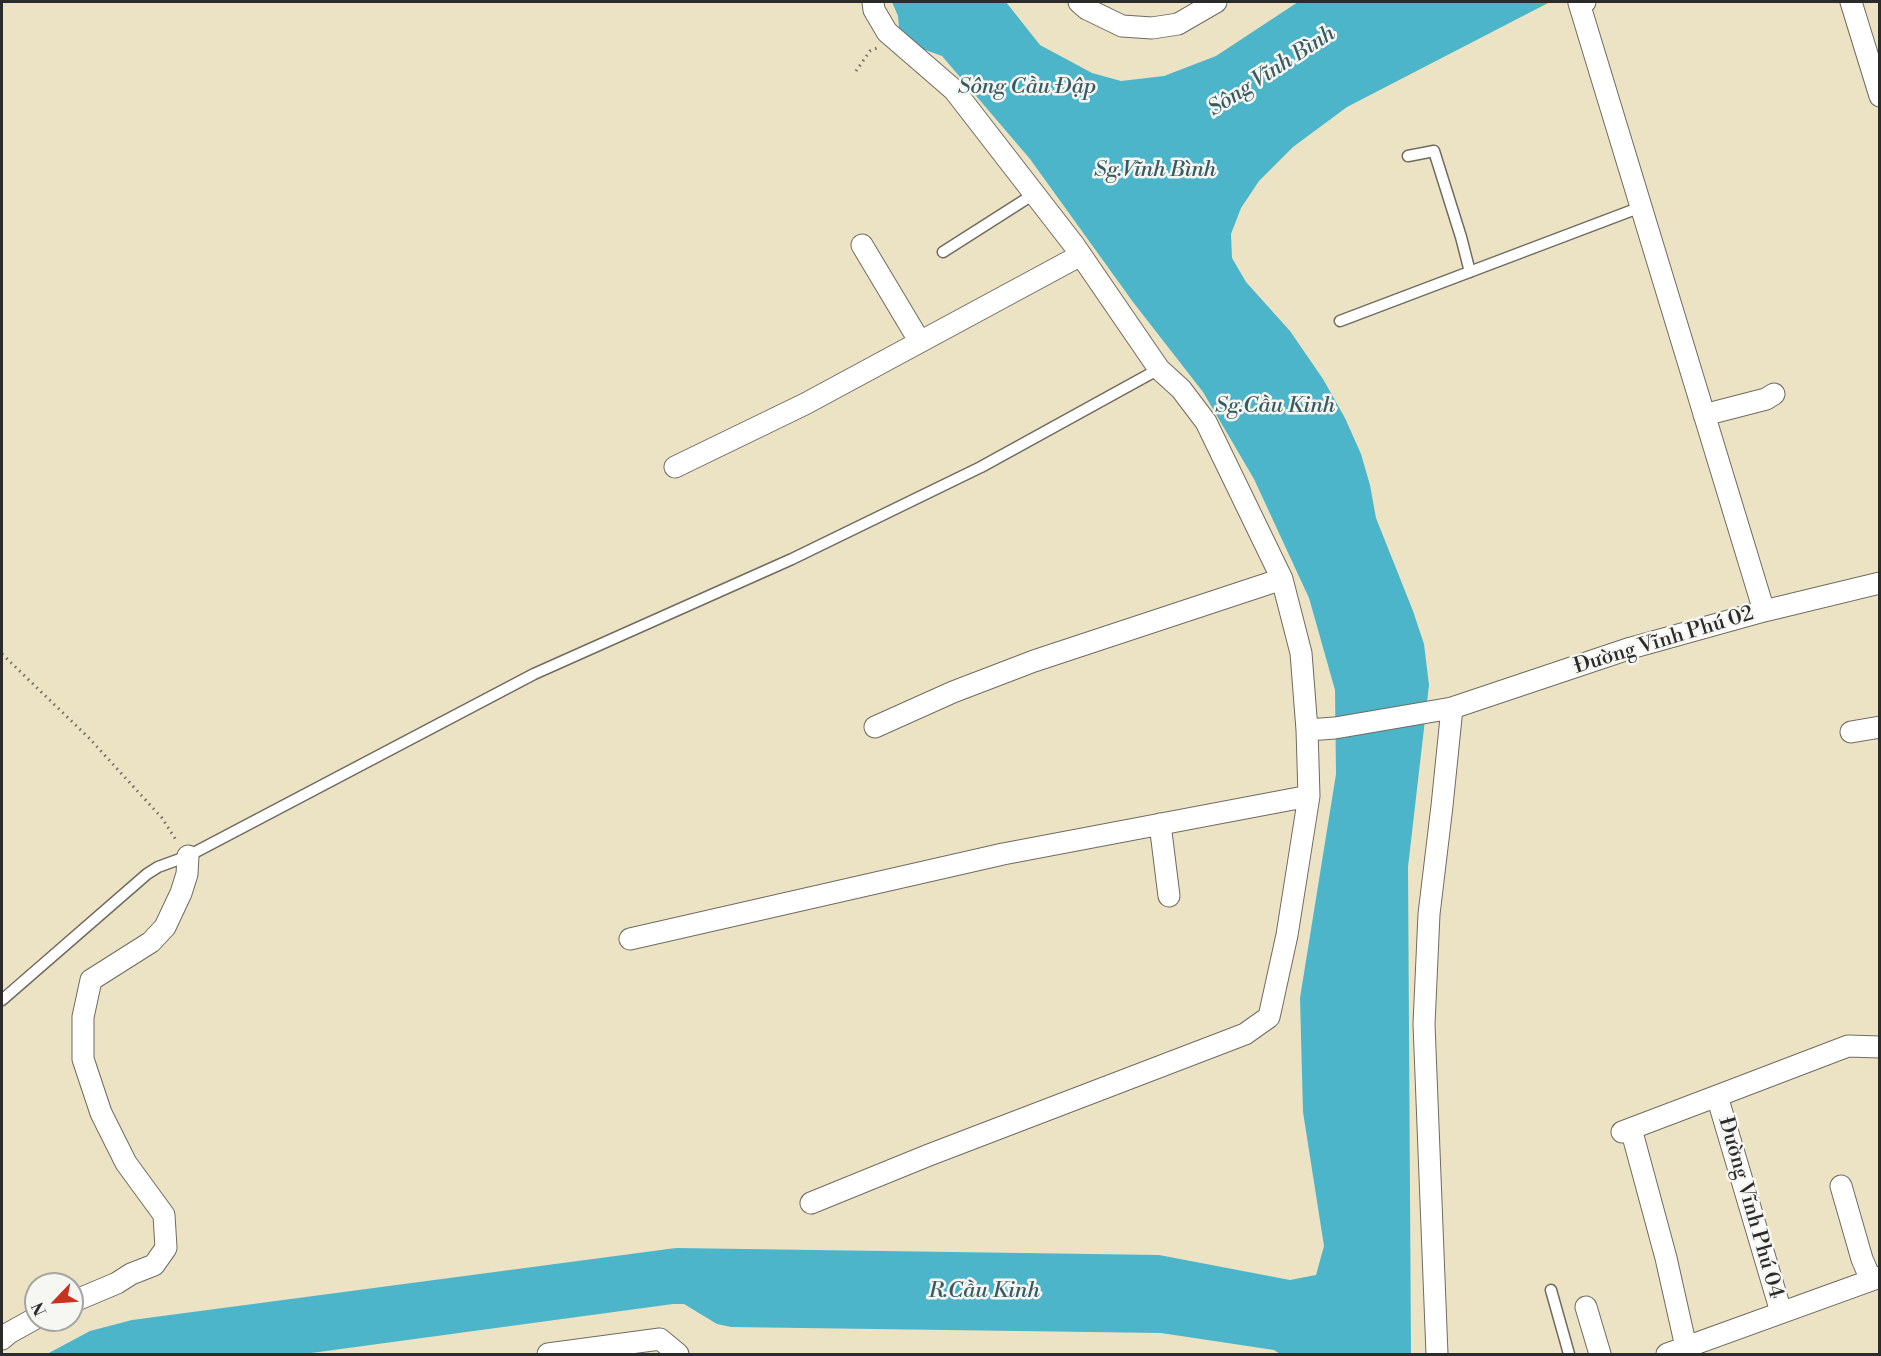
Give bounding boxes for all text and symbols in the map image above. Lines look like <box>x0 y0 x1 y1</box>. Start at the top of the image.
water label: Sông Vĩnh Bình <box>1203 21 1341 123</box>
water label: Sông Cầu Đập <box>958 75 1096 101</box>
water label: Sg.Vĩnh Bình <box>1094 158 1216 184</box>
water label: Sg.Cầu Kinh <box>1215 394 1335 420</box>
street label: Đường Vĩnh Phú 02 <box>1571 602 1757 680</box>
street label: Đường Vĩnh Phú 04 <box>1712 1114 1788 1302</box>
north arrow <box>24 1272 84 1332</box>
water label: R.Cầu Kinh <box>928 1279 1040 1305</box>
text: N <box>28 1299 51 1319</box>

